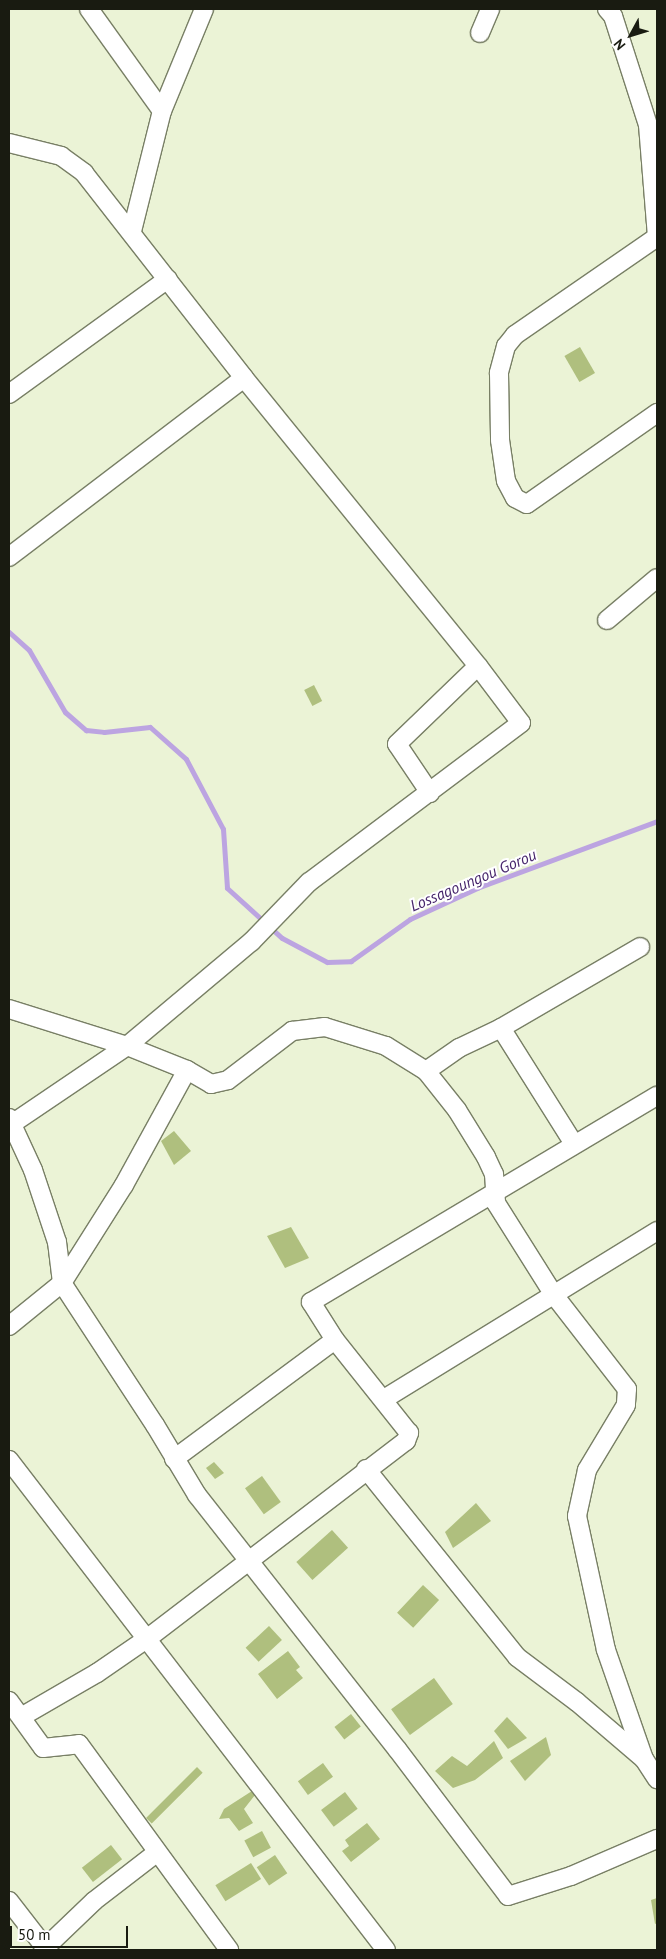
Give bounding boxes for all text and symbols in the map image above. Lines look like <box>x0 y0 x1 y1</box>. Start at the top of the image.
north arrow <box>606 10 656 60</box>
text: N <box>609 35 629 54</box>
water label: Lossagoungou Gorou <box>407 845 539 915</box>
scale bar <box>12 1916 130 1948</box>
text: 50 m <box>18 1925 51 1944</box>

